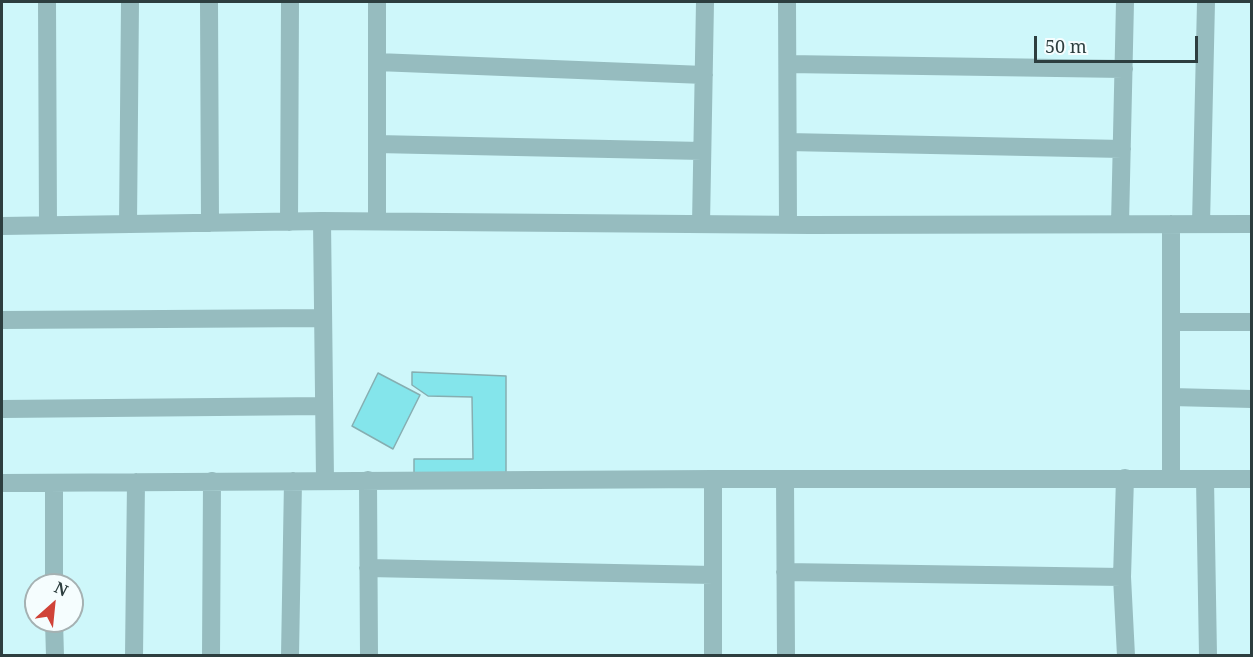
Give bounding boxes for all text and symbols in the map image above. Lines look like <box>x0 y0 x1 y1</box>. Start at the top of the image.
scale bar <box>1037 24 1200 62</box>
text: 50 m <box>1045 34 1087 58</box>
north arrow <box>24 573 84 633</box>
text: N <box>51 576 72 601</box>

